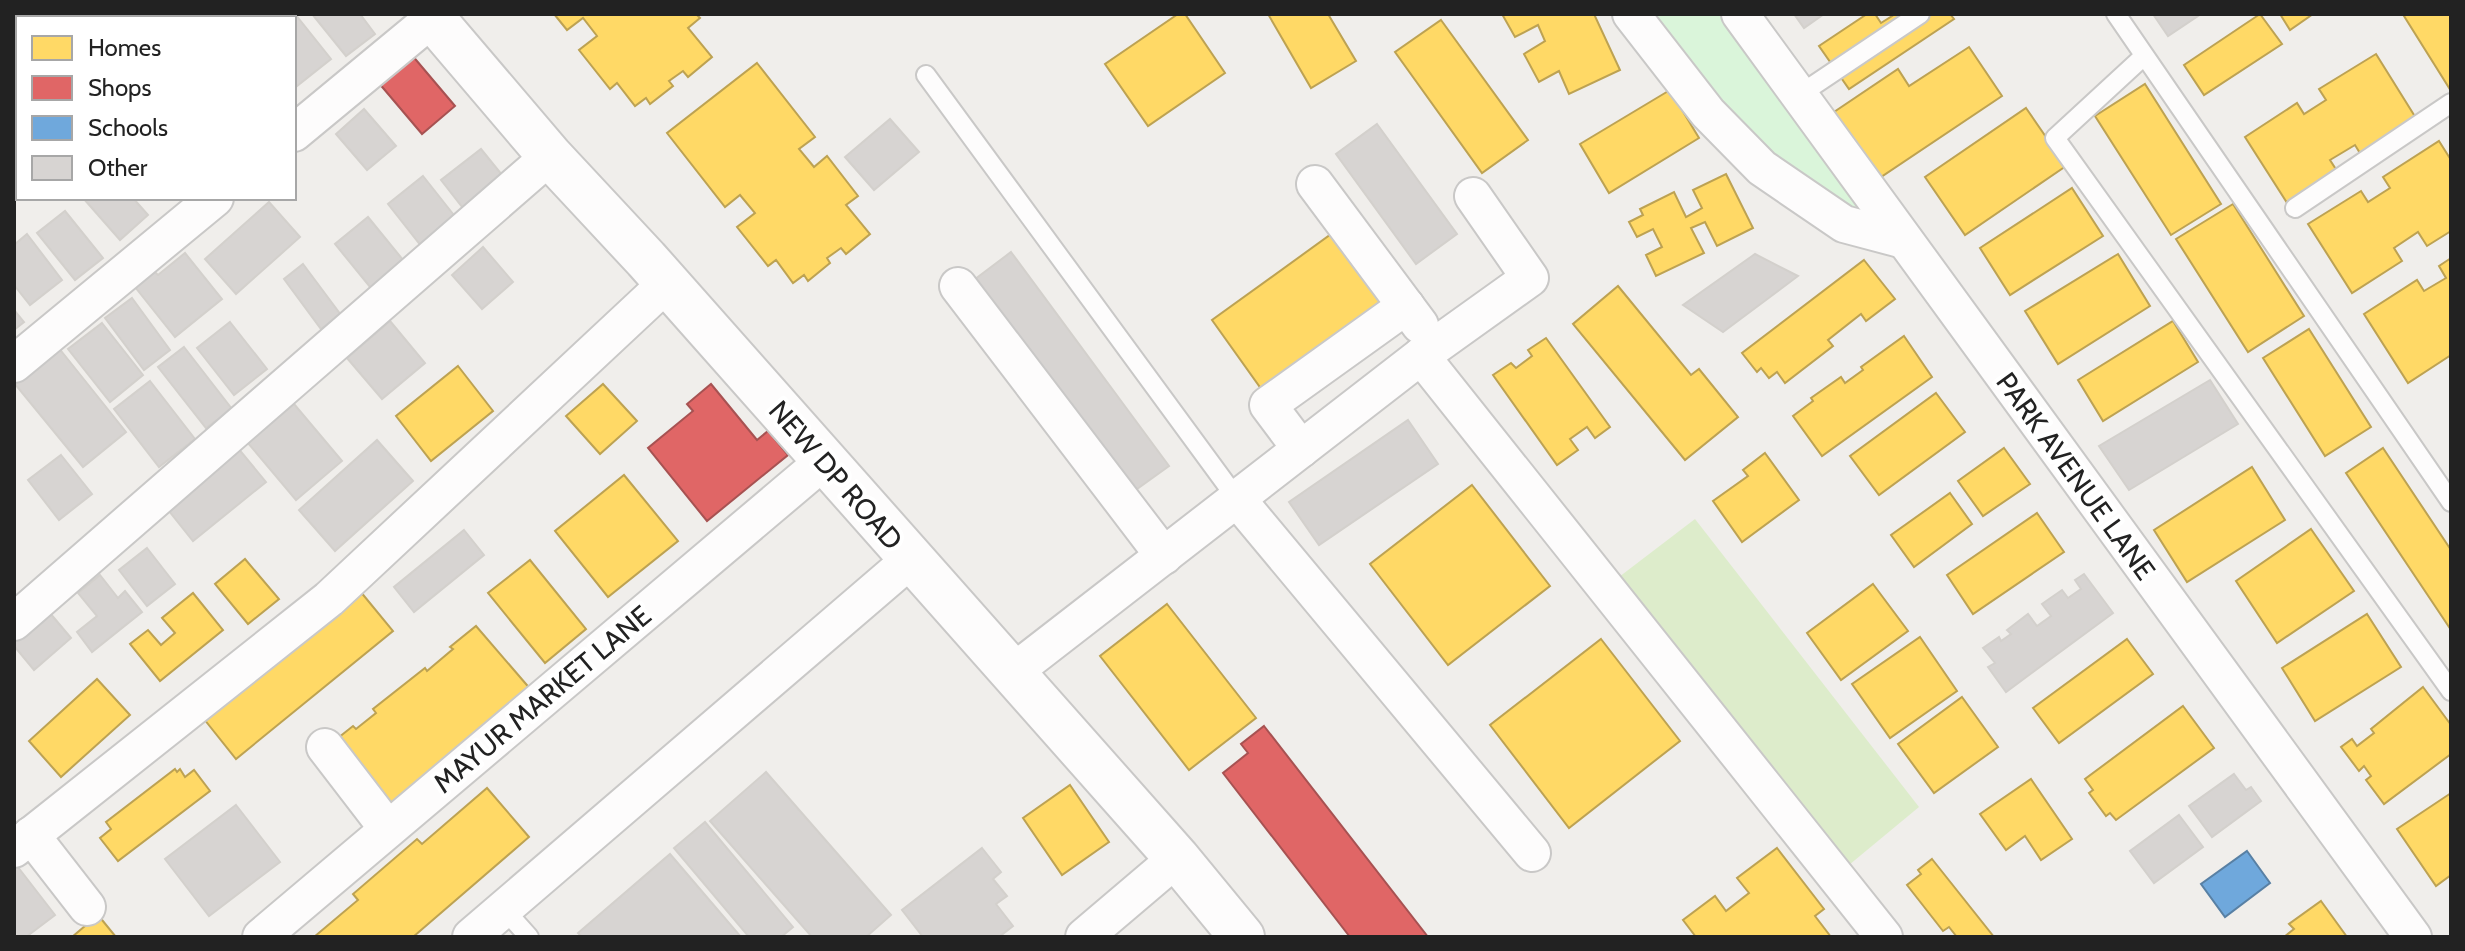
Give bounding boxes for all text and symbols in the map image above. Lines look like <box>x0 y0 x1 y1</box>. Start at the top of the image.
legend <box>16 16 296 200</box>
text: Homes <box>88 33 161 62</box>
text: Shops <box>88 73 151 102</box>
text: Schools <box>88 113 168 142</box>
text: Other <box>88 153 148 182</box>
street label: PARK AVENUE LANE <box>1989 366 2163 586</box>
street label: NEW DP ROAD <box>762 393 910 557</box>
street label: MAYUR MARKET LANE <box>426 598 658 800</box>

